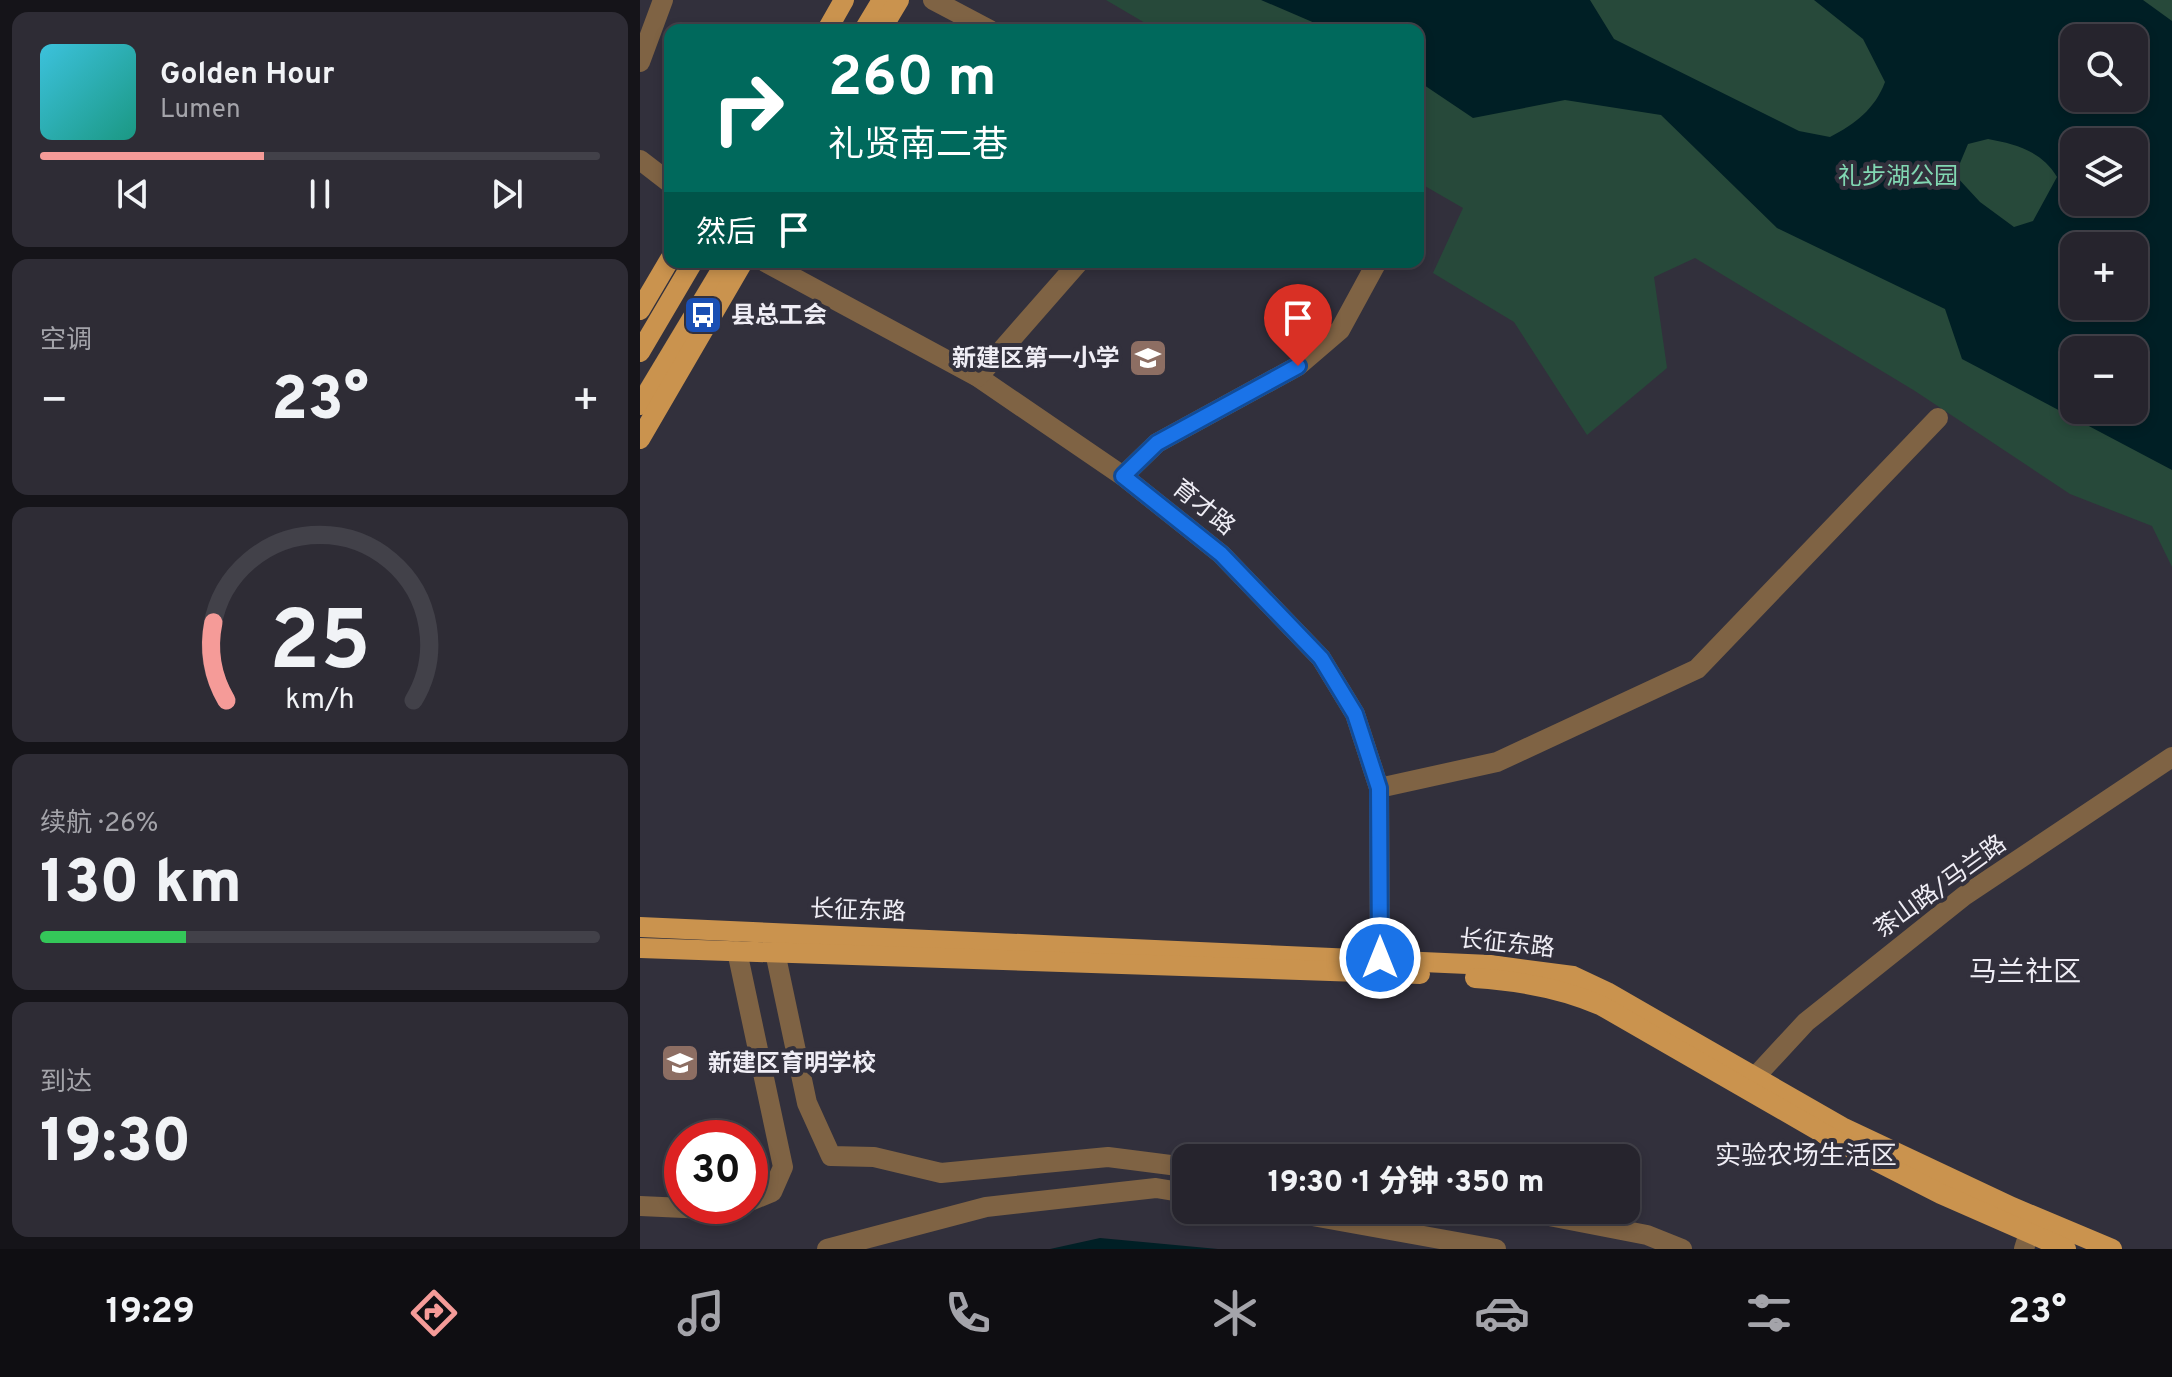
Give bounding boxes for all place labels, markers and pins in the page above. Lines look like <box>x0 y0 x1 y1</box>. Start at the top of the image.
pin <box>1264 284 1332 366</box>
bus stop icon: 县总工会 <box>682 294 724 336</box>
place label: 县总工会 <box>731 302 827 332</box>
school or university icon: 新建区第一小学 <box>1127 337 1169 379</box>
place label: 新建区第一小学 <box>952 345 1120 375</box>
school or university icon: 新建区育明学校 <box>659 1042 701 1084</box>
place label: 新建区育明学校 <box>708 1050 876 1080</box>

